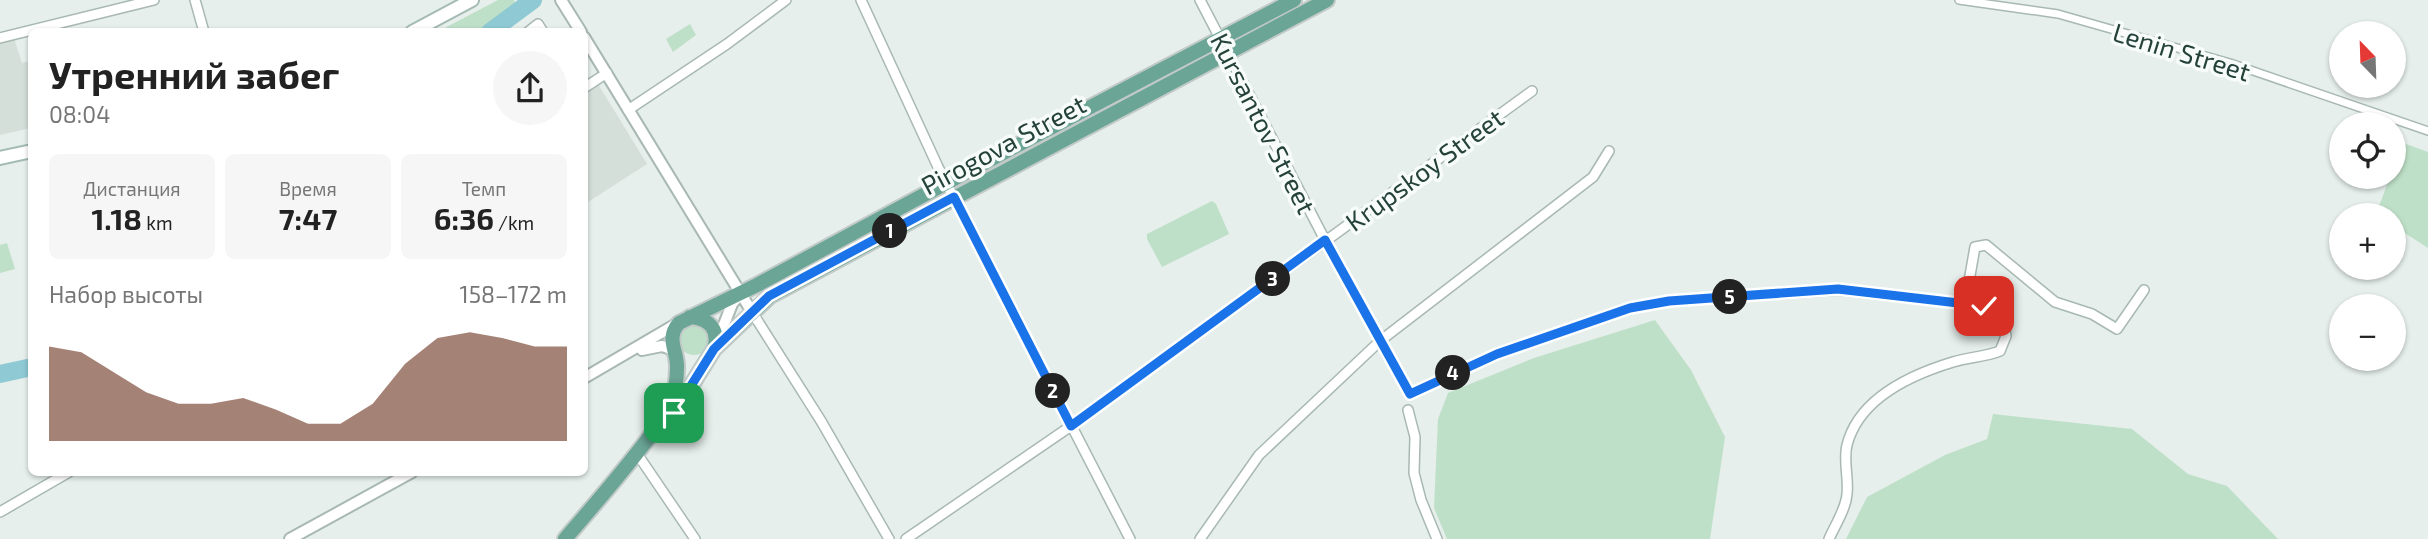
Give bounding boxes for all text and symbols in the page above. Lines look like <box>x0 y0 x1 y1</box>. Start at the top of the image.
street label: Lenin Street <box>2110 15 2255 87</box>
north arrow <box>2329 21 2406 98</box>
map controls <box>2329 21 2406 371</box>
street label: Kursantov Street <box>1205 27 1323 219</box>
text: Утренний забег <box>49 51 339 97</box>
button: share <box>493 51 567 125</box>
street label: Pirogova Street <box>916 88 1091 200</box>
text: 08:04 <box>49 100 110 128</box>
street label: Krupskoy Street <box>1339 101 1509 237</box>
button: locate <box>2329 112 2406 189</box>
text: Дистанция <box>83 177 181 200</box>
text: Время <box>279 177 337 200</box>
text: Темп <box>462 177 506 200</box>
text: 1.18 <box>91 200 142 236</box>
text: 7:47 <box>279 200 337 236</box>
text: 6:36 <box>434 200 494 236</box>
button: + <box>2329 203 2406 280</box>
text: km <box>142 211 173 234</box>
text: /km <box>494 211 534 234</box>
pin: 1 <box>872 214 908 248</box>
text: 1 <box>885 219 894 242</box>
pin: 3 <box>1256 262 1290 296</box>
text: 3 <box>1267 267 1278 290</box>
pin <box>1954 276 2014 336</box>
text: Набор высоты <box>49 280 203 308</box>
text: 158–172 m <box>460 280 567 308</box>
pin: 5 <box>1712 280 1748 314</box>
text: 5 <box>1724 285 1735 308</box>
icon: check <box>1965 287 2003 325</box>
button: − <box>2329 294 2406 371</box>
pin: 4 <box>1436 356 1470 390</box>
text: 4 <box>1446 361 1459 384</box>
pin: 2 <box>1036 374 1070 408</box>
text: 2 <box>1047 379 1058 402</box>
pin <box>644 383 704 443</box>
icon: arrive <box>655 394 693 432</box>

